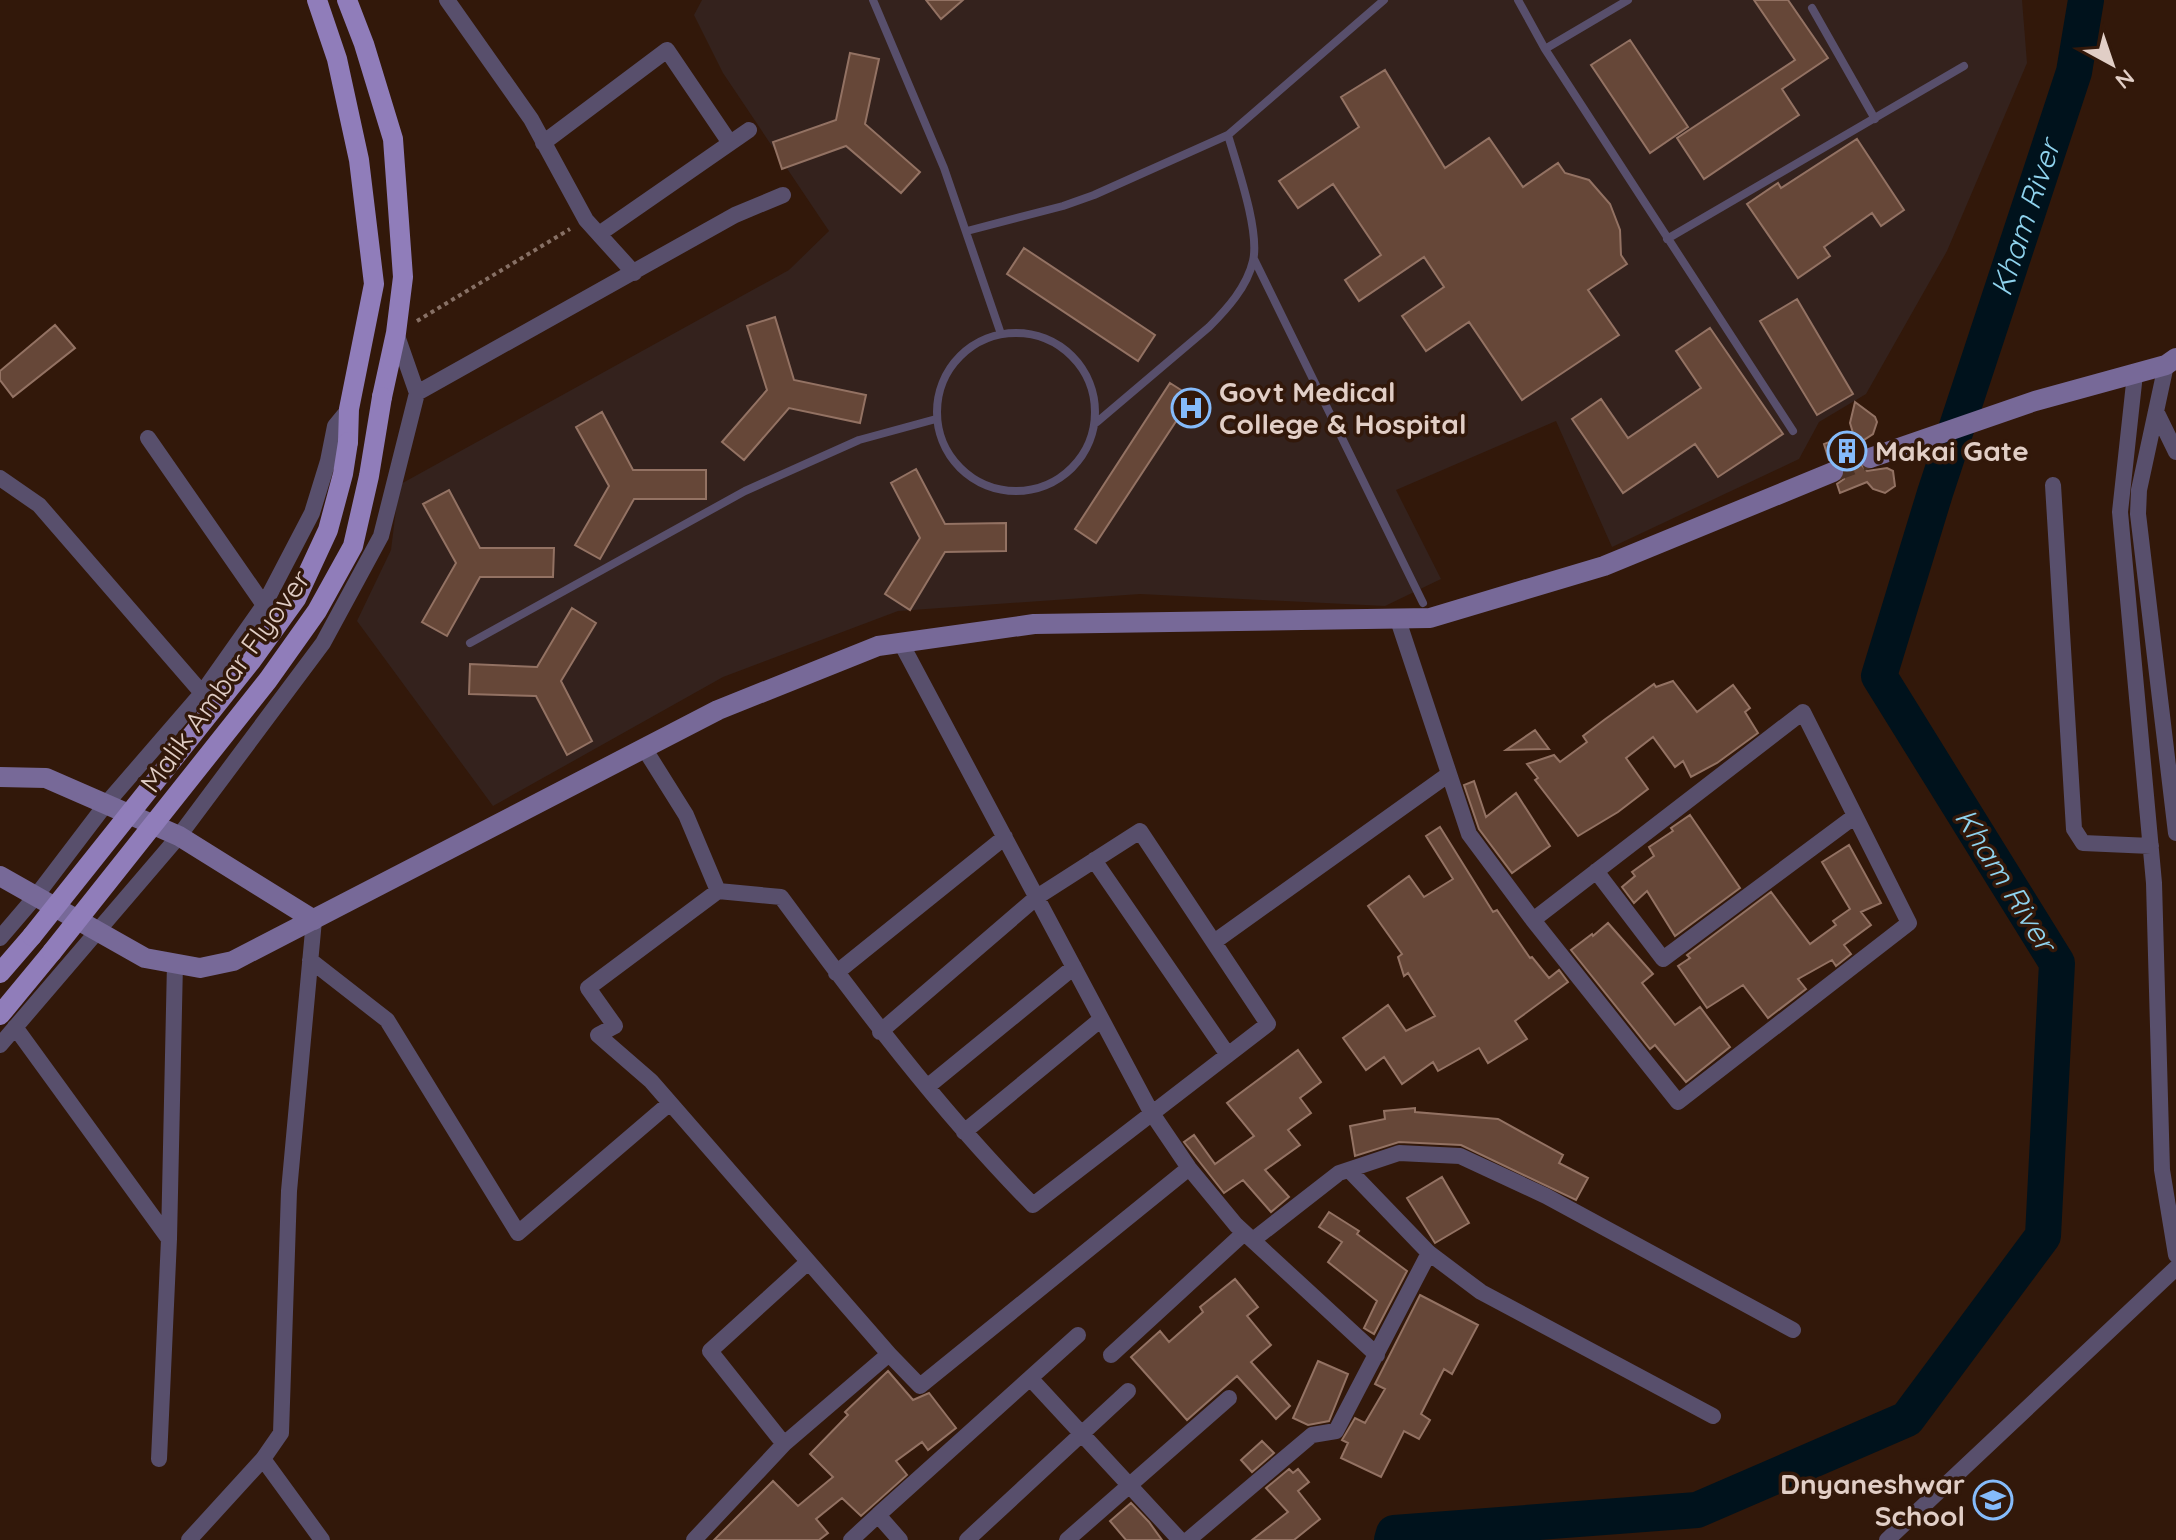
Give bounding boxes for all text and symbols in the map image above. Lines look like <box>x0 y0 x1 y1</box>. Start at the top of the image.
north arrow <box>2072 24 2152 104</box>
text: N <box>2110 63 2140 95</box>
water label: Kham River <box>1981 132 2069 301</box>
place label: Govt Medical College & Hospital <box>1219 374 1467 441</box>
hospital icon: Govt Medical College & Hospital <box>1170 387 1212 429</box>
building icon: Makai Gate <box>1826 430 1868 472</box>
place label: Makai Gate <box>1875 433 2029 468</box>
street label: Malik Ambar Flyover <box>132 562 317 799</box>
water label: Kham River <box>1947 801 2067 961</box>
place label: Dnyaneshwar School <box>1780 1466 1965 1533</box>
school or university icon: Dnyaneshwar School <box>1972 1479 2014 1521</box>

